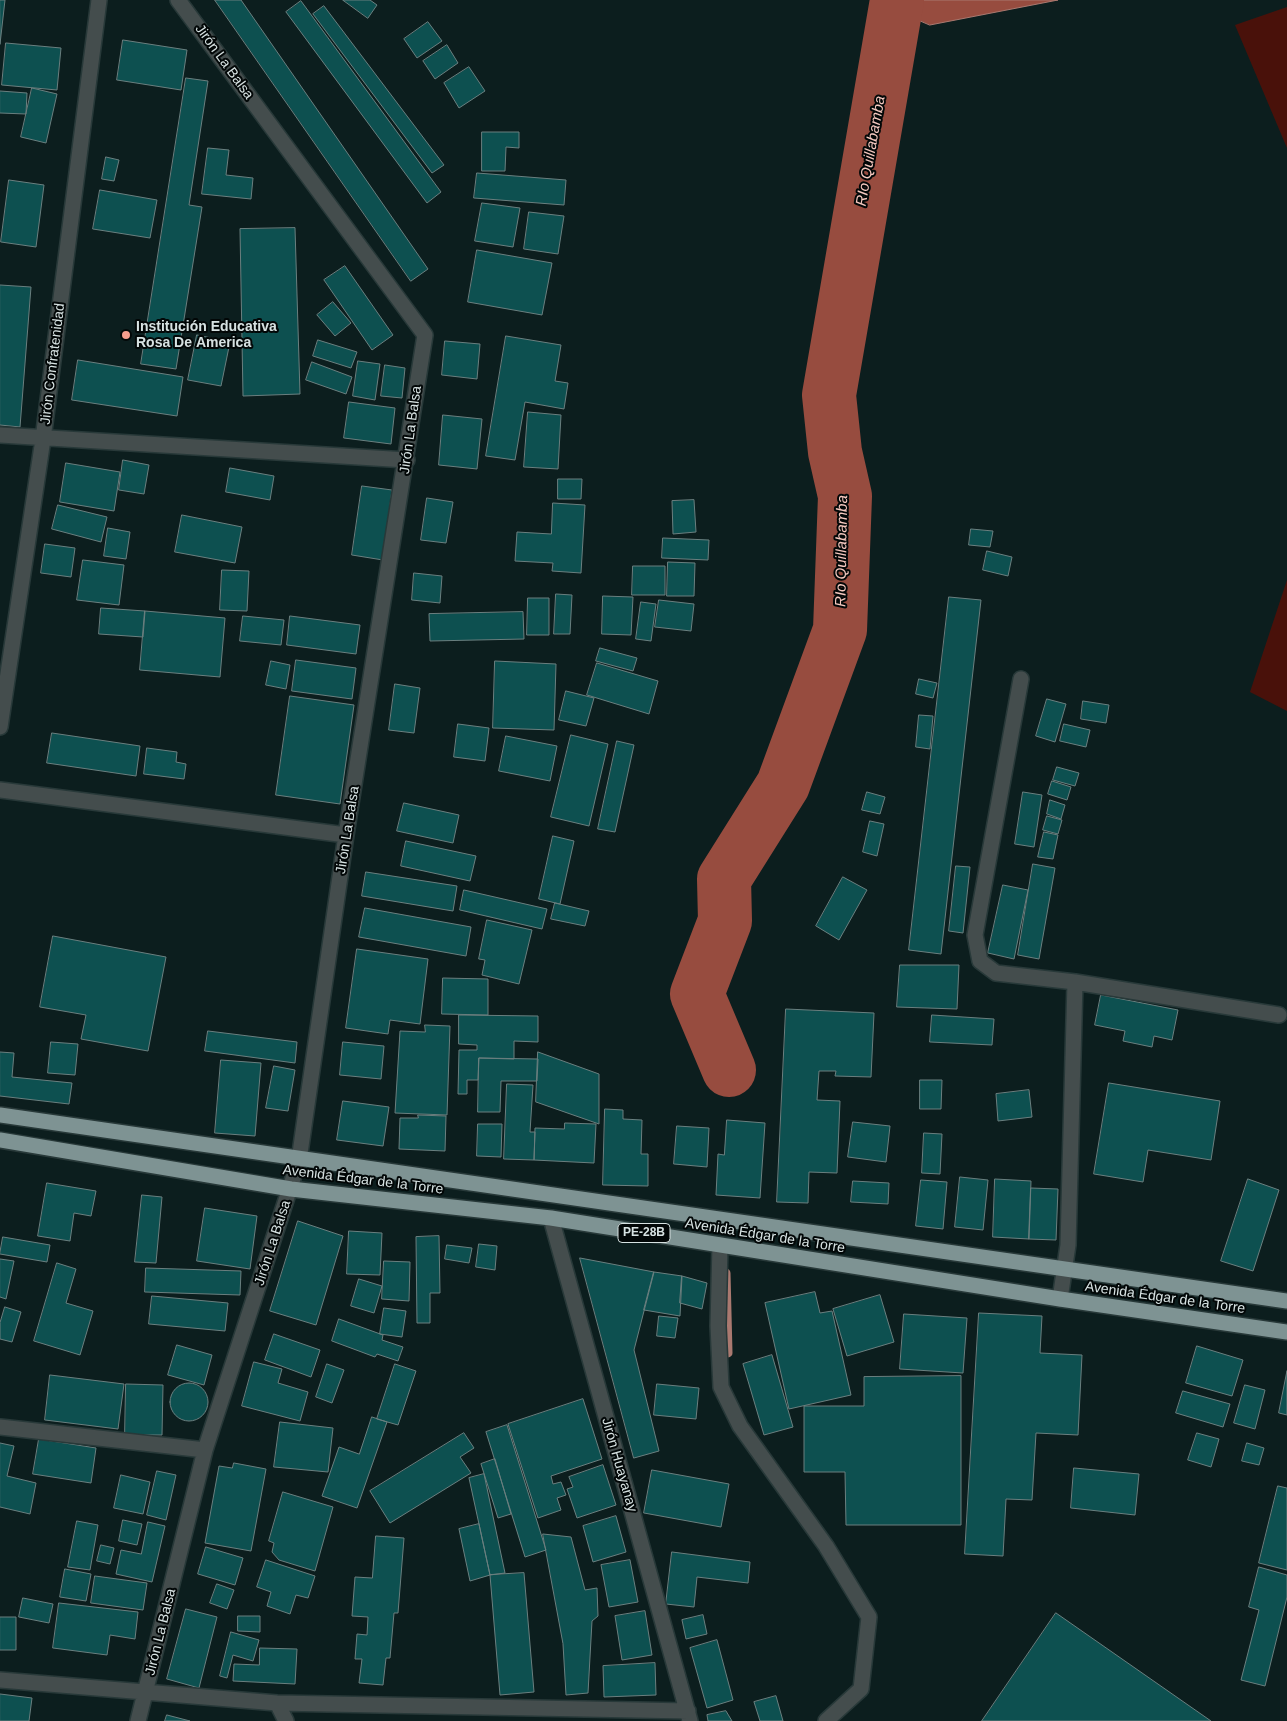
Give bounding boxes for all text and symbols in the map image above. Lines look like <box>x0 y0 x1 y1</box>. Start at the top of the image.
street label: Jirón La Balsa <box>191 21 257 103</box>
water label: RIo Quillabamba <box>852 94 890 208</box>
street label: Jirón Confratenidad <box>37 302 69 426</box>
place label: Institución Educativa Rosa De America <box>136 319 277 352</box>
marker: Institución Educativa Rosa De America <box>120 329 132 341</box>
street label: Jirón La Balsa <box>397 385 425 475</box>
water label: RIo Quillabamba <box>832 495 852 607</box>
street label: Jirón La Balsa <box>333 785 363 875</box>
street label: Avenida Édgar de la Torre <box>282 1162 444 1198</box>
street label: Jirón La Balsa <box>251 1198 295 1288</box>
street label: Avenida Édgar de la Torre <box>684 1215 846 1257</box>
road number: PE-28B <box>618 1224 670 1242</box>
street label: Avenida Édgar de la Torre <box>1084 1278 1246 1318</box>
street label: Jirón Huayanay <box>598 1416 640 1514</box>
street label: Jirón La Balsa <box>142 1587 180 1677</box>

